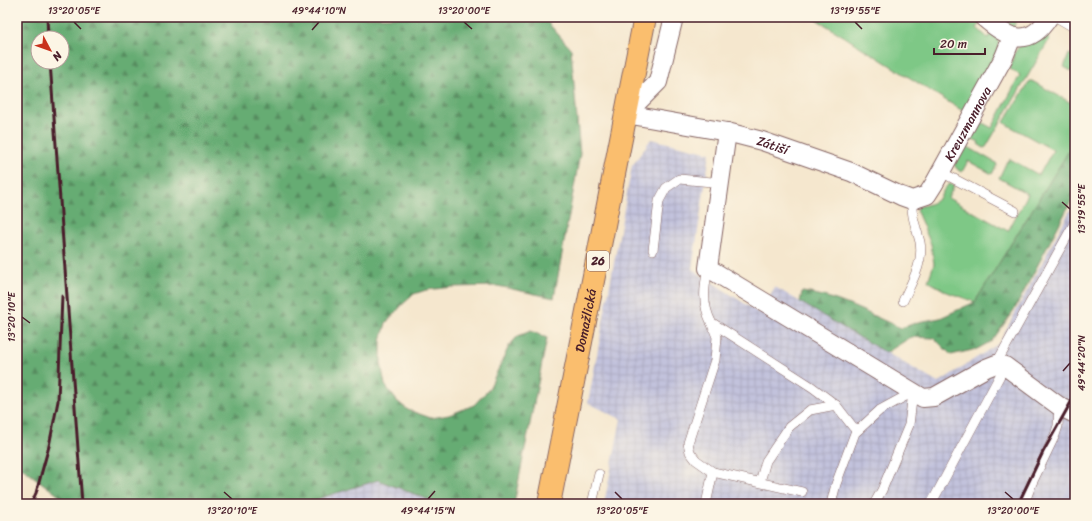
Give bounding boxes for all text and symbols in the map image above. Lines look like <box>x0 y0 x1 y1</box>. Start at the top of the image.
text: 13°20'05"E <box>48 2 101 20</box>
text: 49°44'10"N <box>292 2 346 20</box>
text: 13°20'00"E <box>438 2 492 20</box>
text: 13°19'55"E <box>830 2 882 20</box>
north arrow <box>30 30 70 70</box>
scale bar <box>934 30 985 56</box>
text: 20 m <box>940 33 967 55</box>
text: N <box>47 46 67 66</box>
street label: Kreuzmannova <box>938 82 998 166</box>
street label: Zátiší <box>754 129 793 162</box>
text: 13°19'55"E <box>1073 182 1091 234</box>
road number: 26 <box>587 251 609 271</box>
street label: Domažlická <box>568 286 603 354</box>
text: 13°20'10"E <box>3 290 21 342</box>
text: 49°44'20"N <box>1073 335 1091 391</box>
text: 13°20'10"E <box>207 502 259 520</box>
text: 49°44'15"N <box>401 502 455 520</box>
text: 13°20'05"E <box>596 502 649 520</box>
text: 13°20'00"E <box>987 502 1041 520</box>

